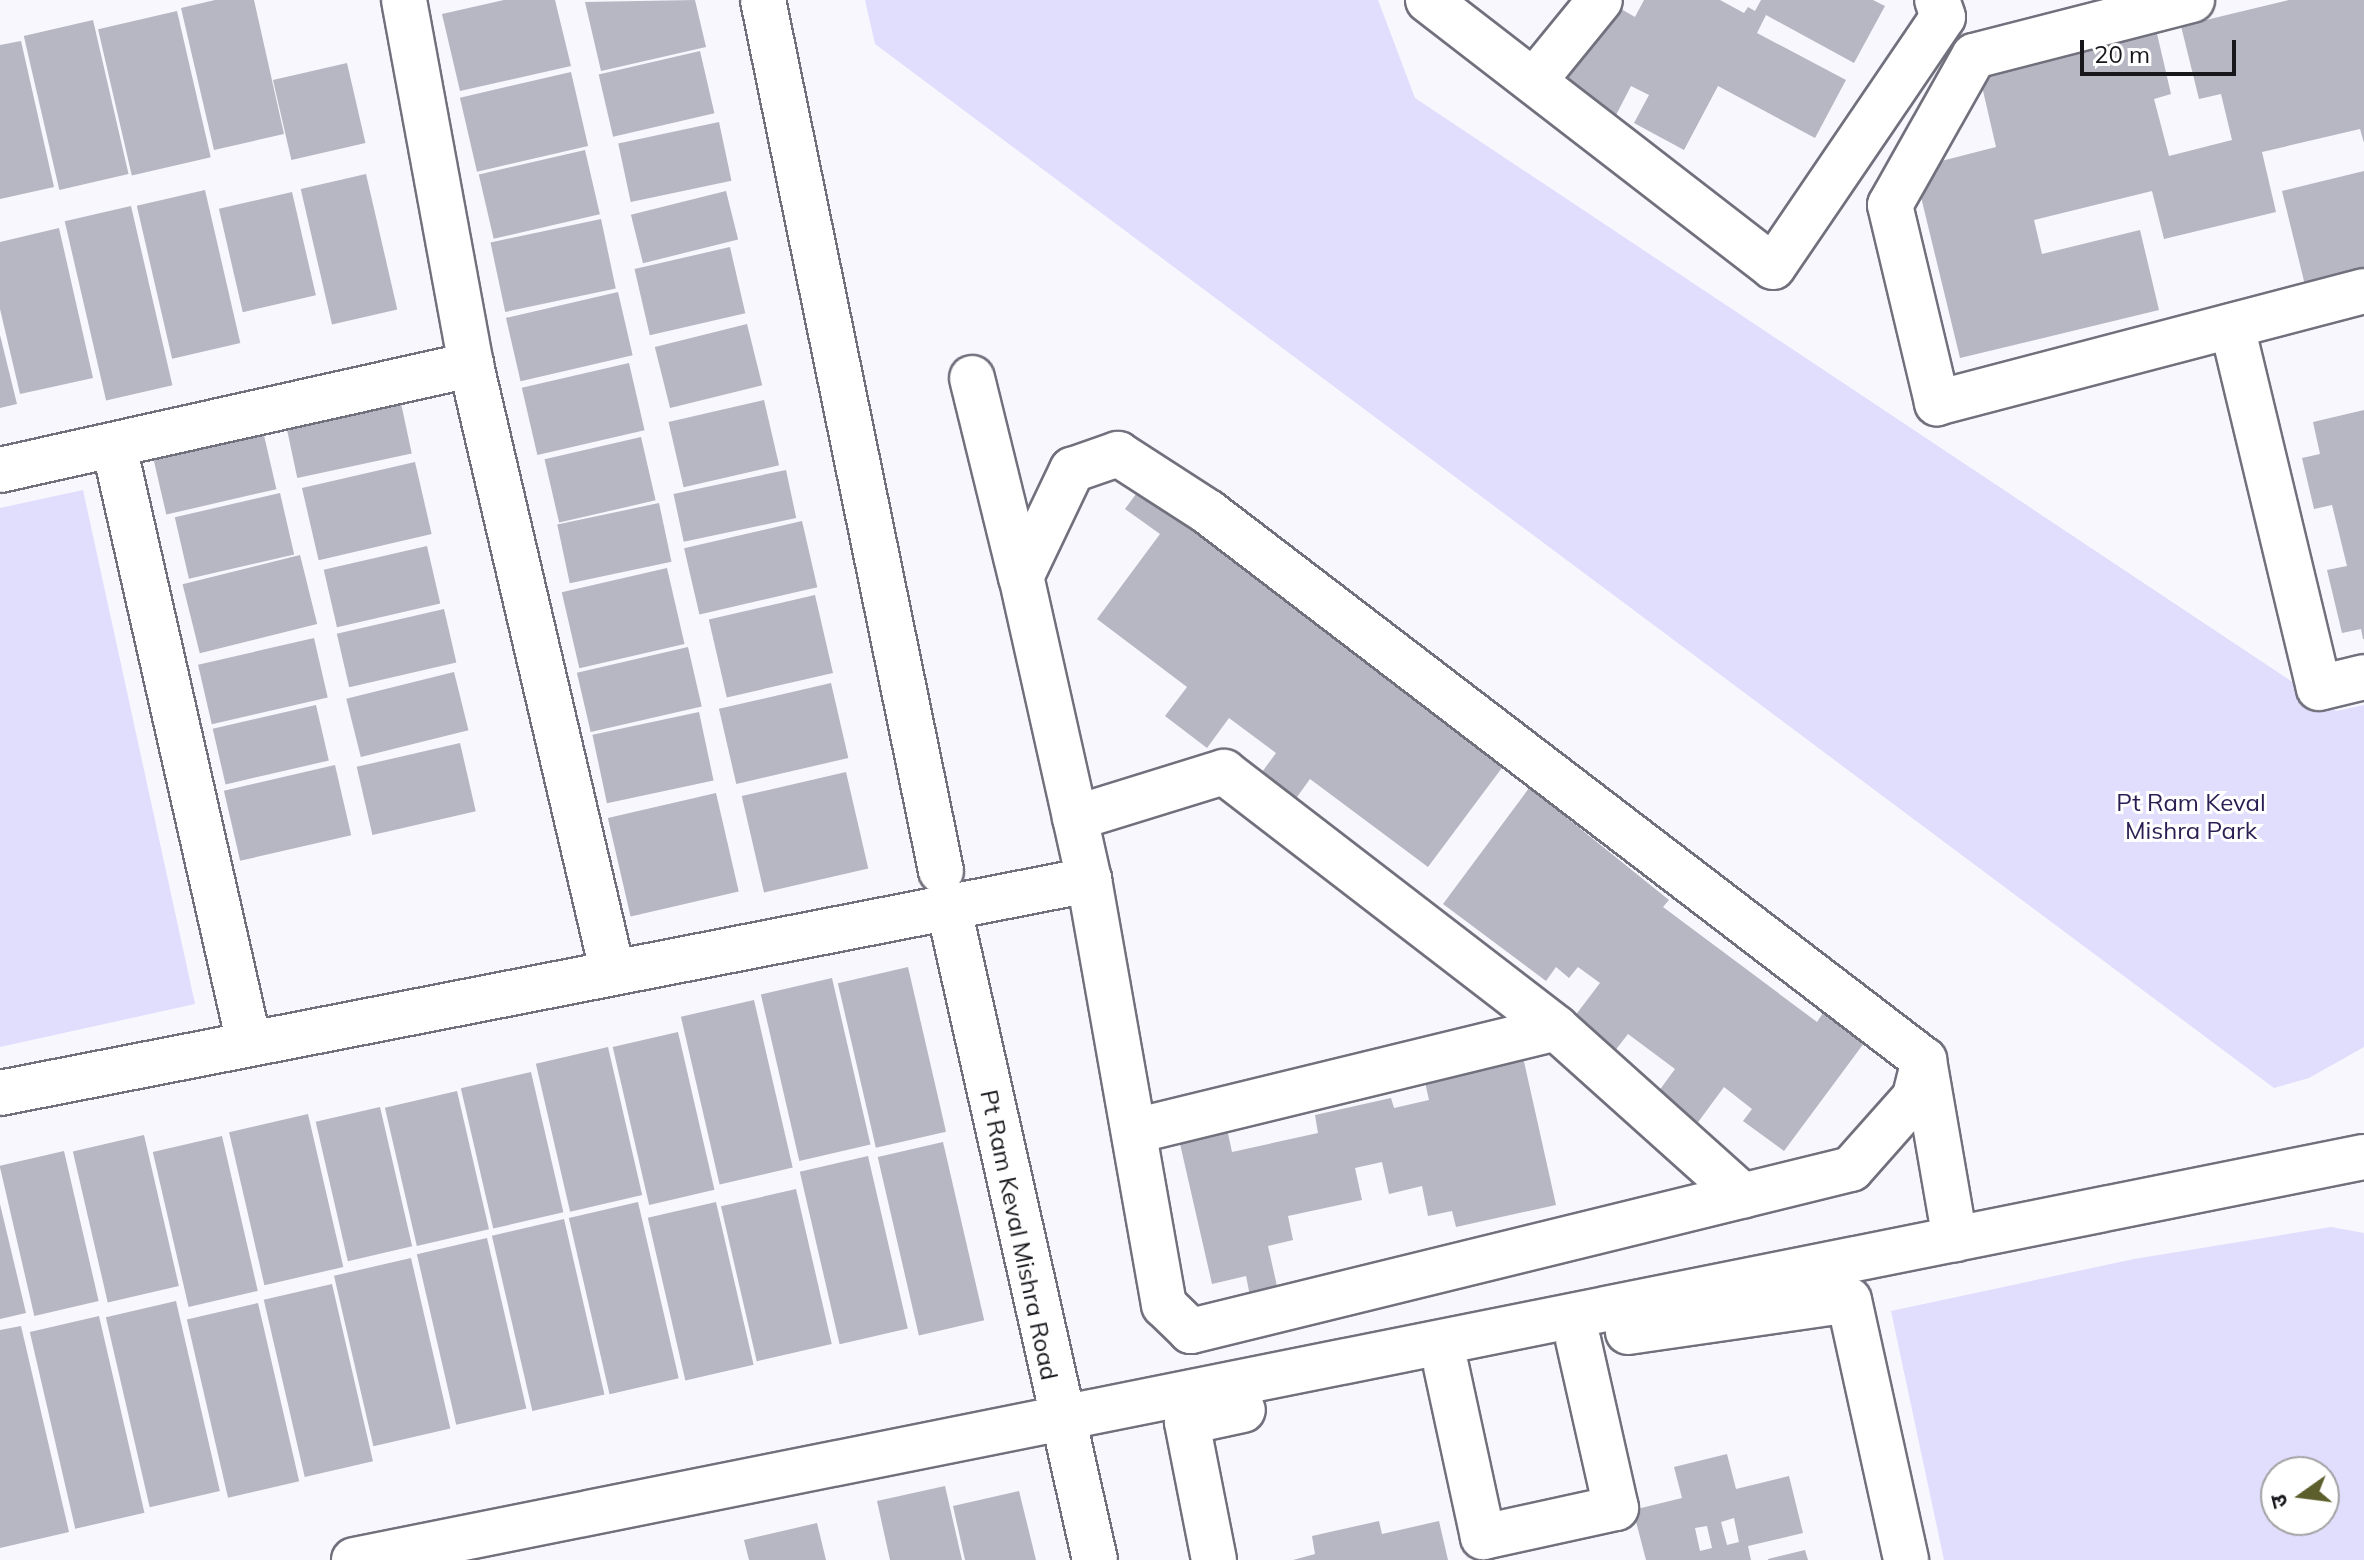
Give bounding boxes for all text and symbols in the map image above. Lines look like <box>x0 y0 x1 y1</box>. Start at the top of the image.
scale bar <box>2084 24 2240 74</box>
text: 20 m <box>2094 39 2150 69</box>
park label: Pt Ram Keval Mishra Park <box>2116 789 2266 845</box>
street label: Pt Ram Keval Mishra Road <box>974 1087 1064 1383</box>
north arrow <box>2260 1456 2340 1536</box>
text: उ <box>2264 1492 2294 1511</box>

